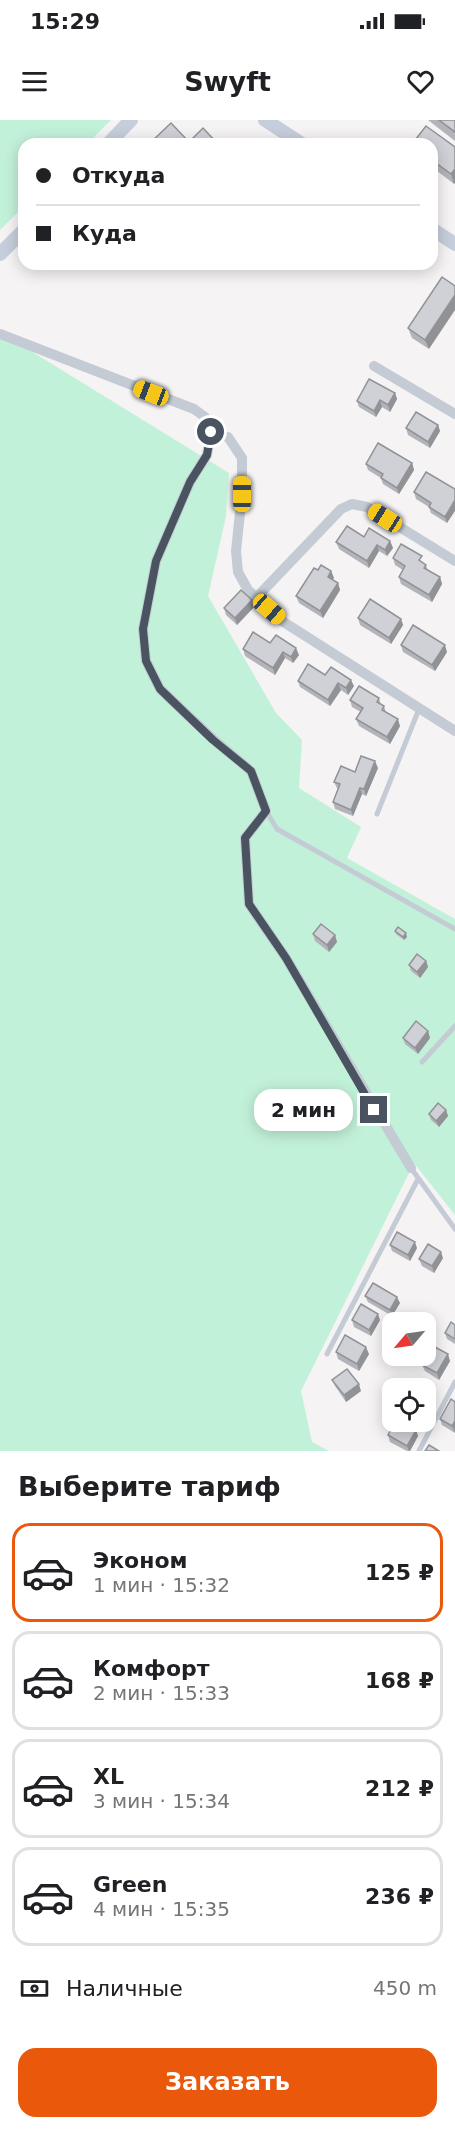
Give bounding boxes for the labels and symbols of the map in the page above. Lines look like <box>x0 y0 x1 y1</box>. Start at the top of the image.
car <box>131 378 171 408</box>
route start <box>197 418 224 445</box>
car <box>233 476 251 512</box>
car <box>365 501 405 535</box>
car <box>250 590 288 628</box>
callout: 2 мин <box>254 1089 353 1131</box>
route end <box>360 1096 387 1123</box>
north arrow <box>382 1312 436 1366</box>

